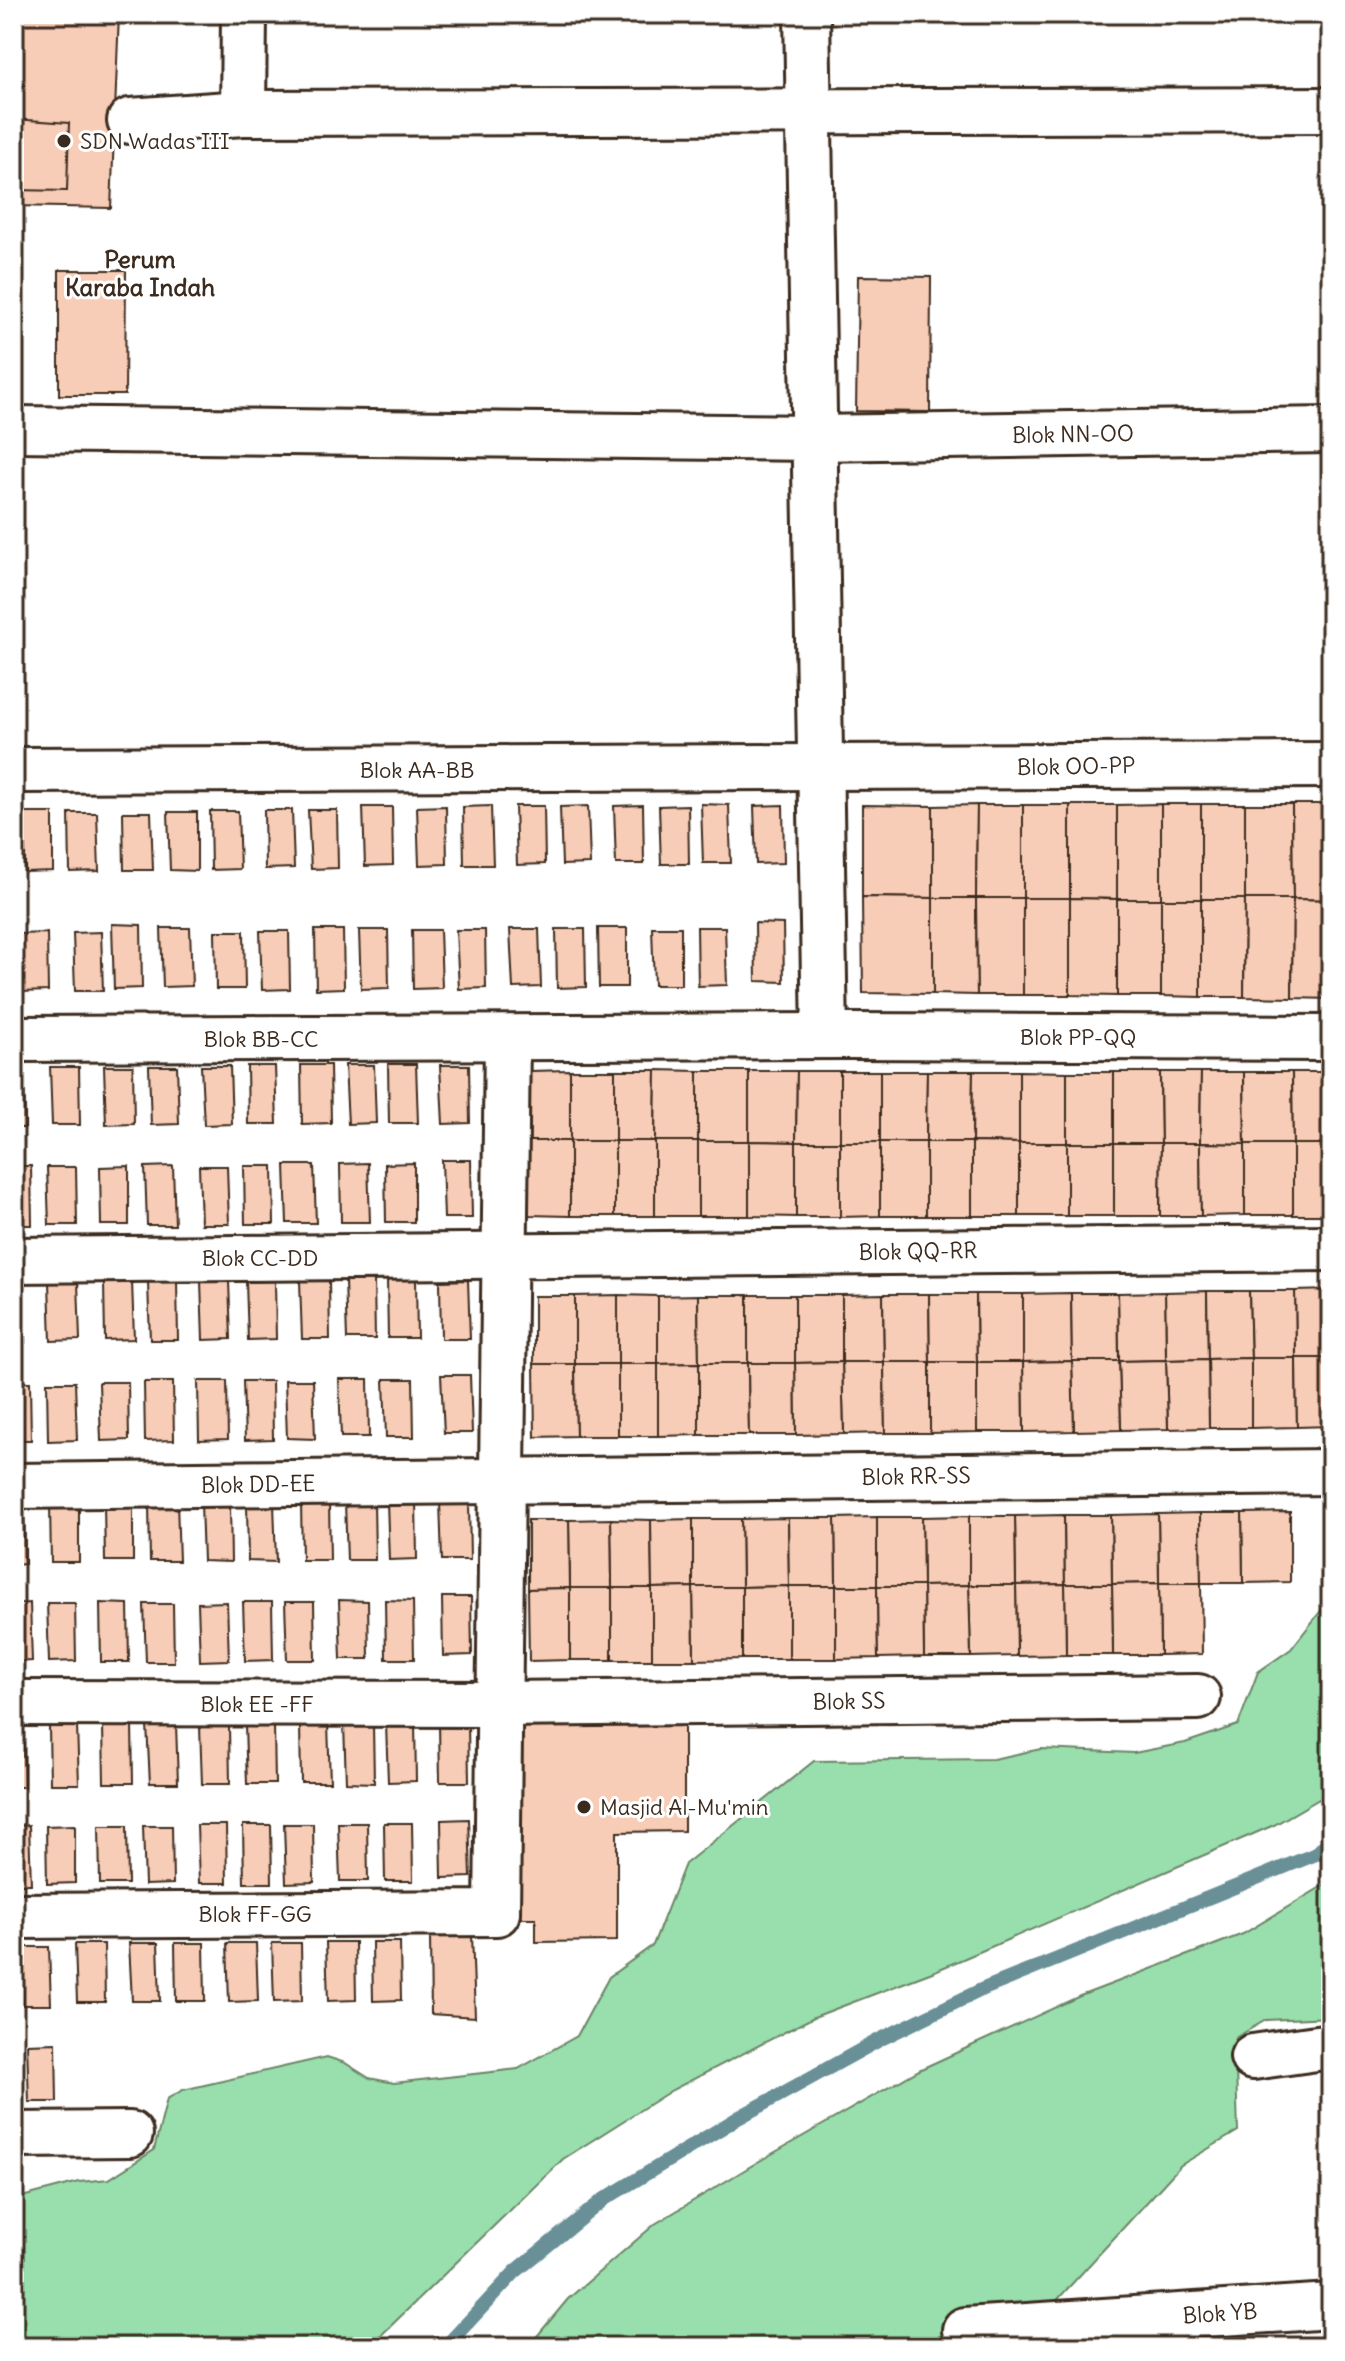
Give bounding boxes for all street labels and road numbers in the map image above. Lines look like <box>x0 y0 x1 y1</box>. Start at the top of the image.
street label: Blok NN-OO <box>1012 419 1134 449</box>
street label: Blok OO-PP <box>1017 751 1135 781</box>
street label: Blok AA-BB <box>360 756 474 784</box>
street label: Blok PP-QQ <box>1020 1023 1136 1051</box>
street label: Blok BB-CC <box>204 1025 318 1053</box>
street label: Blok QQ-RR <box>858 1236 978 1266</box>
street label: Blok CC-DD <box>202 1244 318 1272</box>
street label: Blok RR-SS <box>861 1461 971 1491</box>
street label: Blok DD-EE <box>201 1469 315 1499</box>
street label: Blok SS <box>812 1686 886 1716</box>
street label: Blok EE -FF <box>200 1690 314 1718</box>
street label: Blok FF-GG <box>198 1900 312 1928</box>
street label: Blok YB <box>1182 2296 1258 2330</box>

